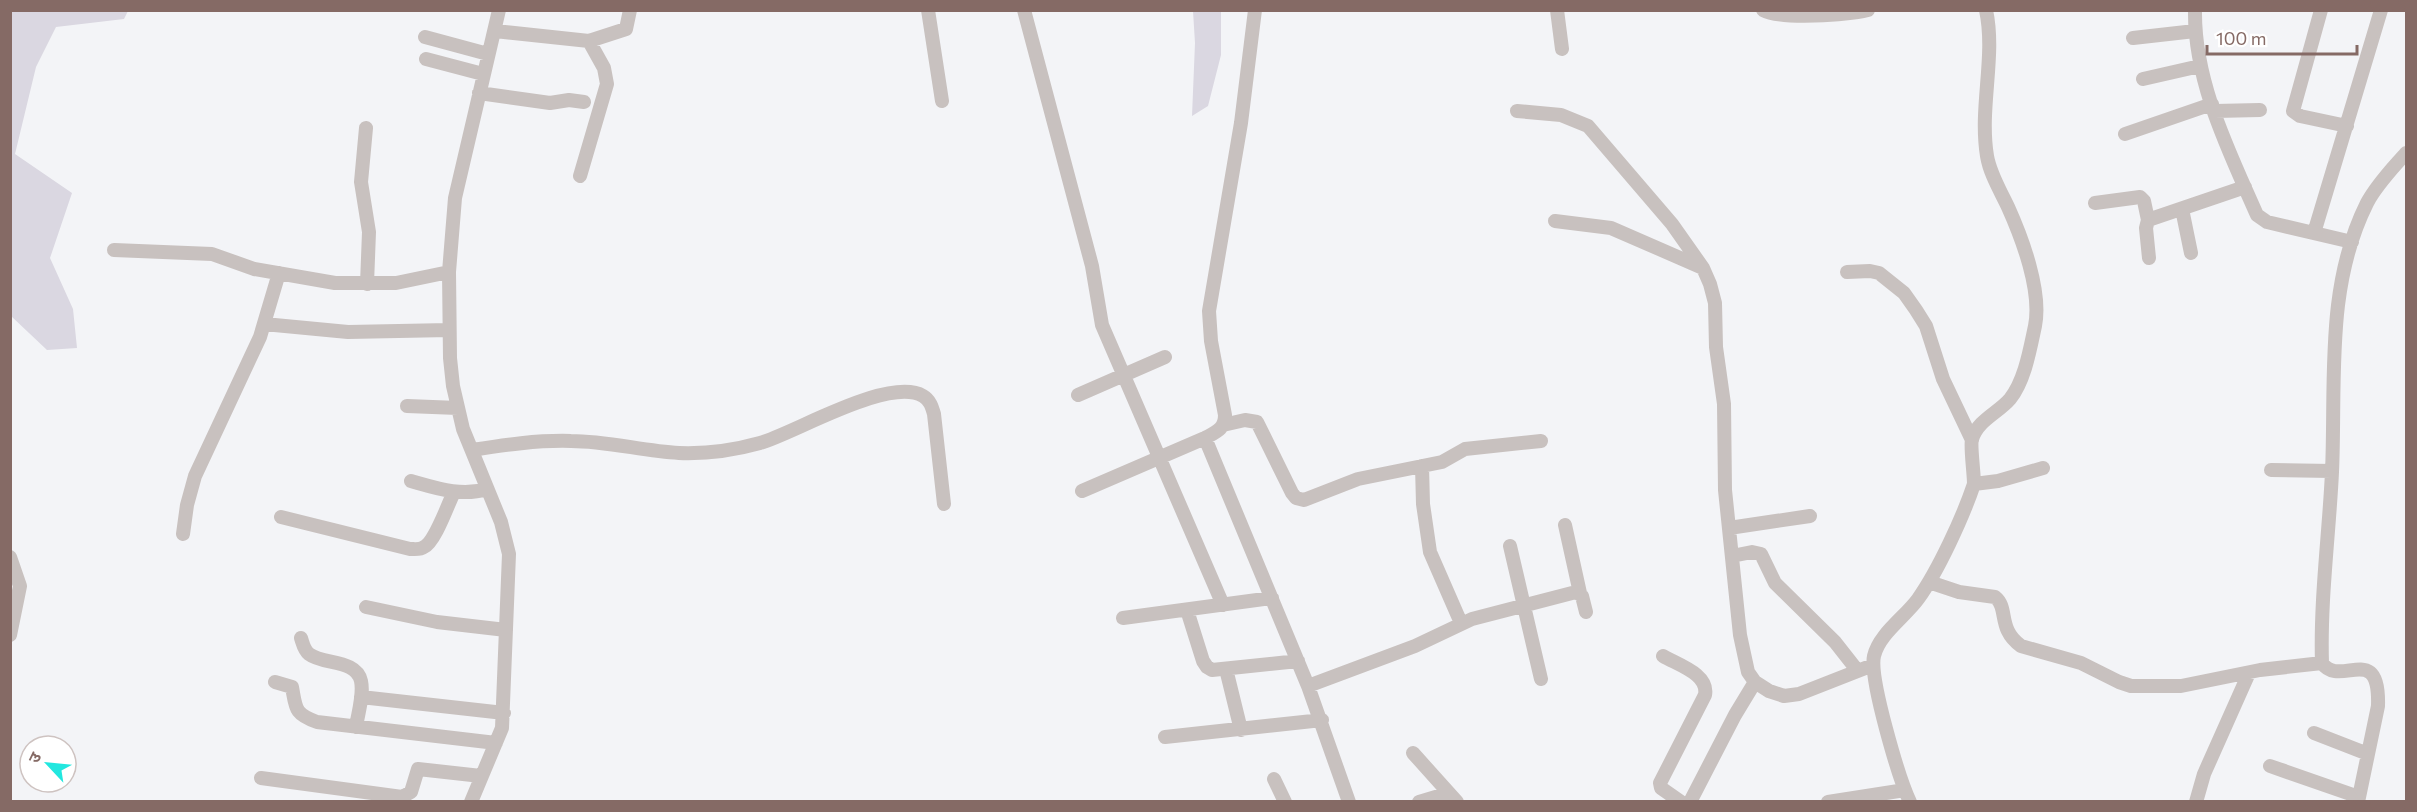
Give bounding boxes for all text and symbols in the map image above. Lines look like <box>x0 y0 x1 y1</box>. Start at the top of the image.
scale bar <box>2207 18 2357 56</box>
text: 100 m <box>2216 27 2266 49</box>
north arrow <box>18 734 78 794</box>
text: उ <box>23 748 45 766</box>

